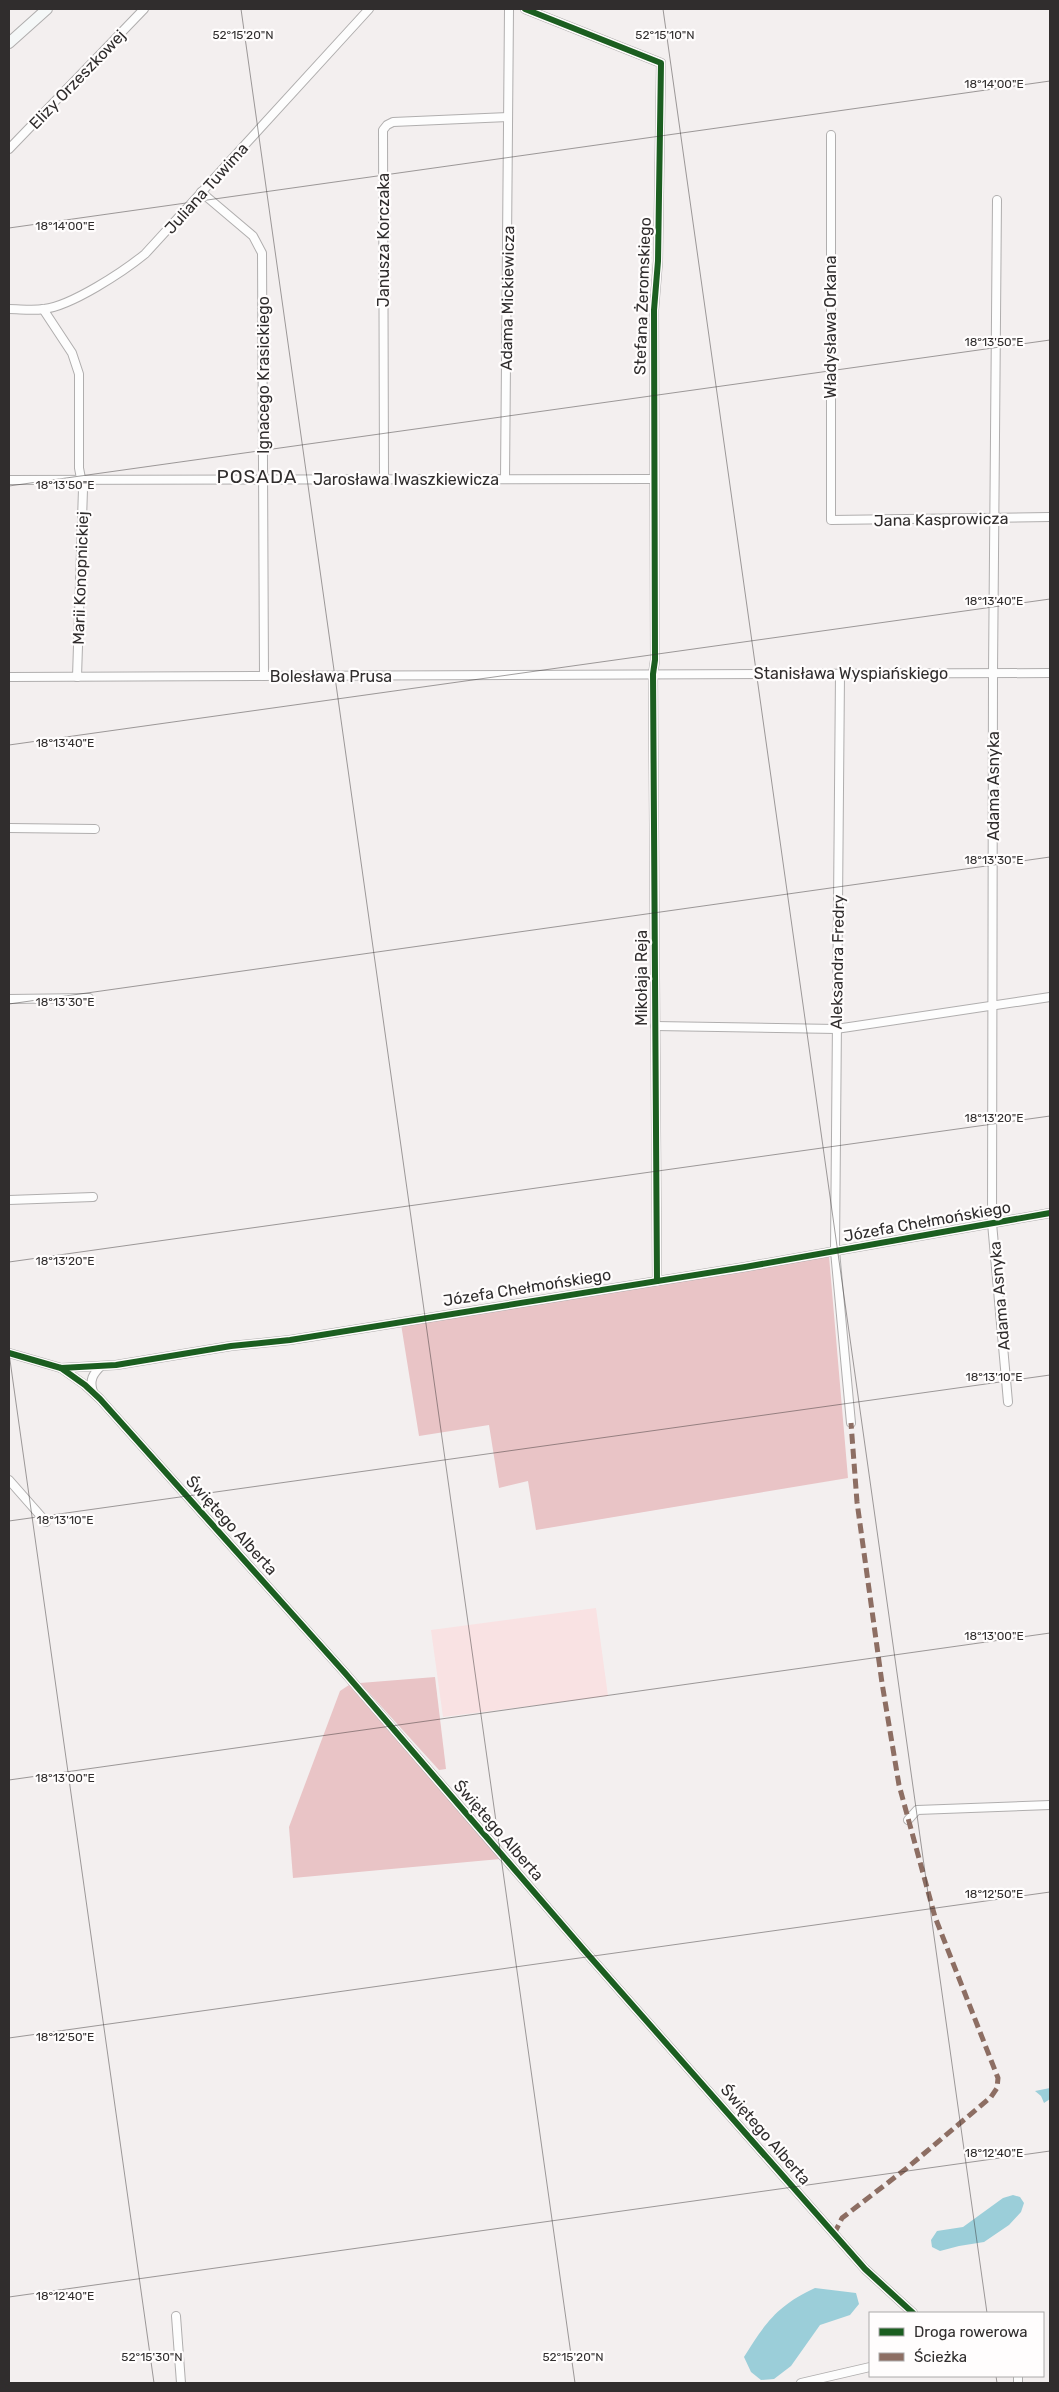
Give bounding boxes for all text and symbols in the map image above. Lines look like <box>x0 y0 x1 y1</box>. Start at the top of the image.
street label: Elizy Orzeszkowej <box>25 26 130 133</box>
text: 52°15'20"N <box>212 28 274 42</box>
text: 52°15'10"N <box>635 28 695 42</box>
text: 18°14'00"E <box>964 77 1024 91</box>
street label: Juliana Tuwima <box>161 139 252 238</box>
street label: Janusza Korczaka <box>374 173 393 307</box>
street label: Stefana Żeromskiego <box>630 217 655 375</box>
text: 18°14'00"E <box>35 219 95 233</box>
street label: Adama Mickiewicza <box>497 225 518 371</box>
street label: Władysława Orkana <box>821 255 840 399</box>
street label: Ignacego Krasickiego <box>254 296 273 454</box>
text: 18°13'50"E <box>965 335 1023 349</box>
district label: POSADA <box>217 465 298 488</box>
street label: Jarosława Iwaszkiewicza <box>313 470 499 489</box>
text: 18°13'50"E <box>36 478 94 492</box>
street label: Jana Kasprowicza <box>873 509 1009 530</box>
street label: Marii Konopnickiej <box>69 511 92 645</box>
text: 18°13'40"E <box>965 594 1023 608</box>
street label: Stanisława Wyspiańskiego <box>754 664 948 683</box>
street label: Bolesława Prusa <box>270 667 392 686</box>
street label: Adama Asnyka <box>984 731 1003 841</box>
text: 18°13'40"E <box>36 736 94 750</box>
text: 18°13'30"E <box>965 853 1023 867</box>
street label: Aleksandra Fredry <box>827 894 848 1030</box>
street label: Mikołaja Reja <box>632 930 651 1026</box>
text: 18°13'30"E <box>36 995 94 1009</box>
text: 18°13'20"E <box>965 1111 1023 1125</box>
street label: Józefa Chełmońskiego <box>842 1197 1012 1246</box>
street label: Adama Asnyka <box>985 1241 1014 1351</box>
text: 18°13'20"E <box>36 1254 94 1268</box>
street label: Józefa Chełmońskiego <box>442 1265 612 1310</box>
text: 18°13'10"E <box>966 1370 1022 1384</box>
street label: Świętego Alberta <box>181 1471 282 1580</box>
text: 18°13'10"E <box>37 1513 93 1527</box>
text: 18°13'00"E <box>964 1629 1024 1643</box>
text: 18°13'00"E <box>35 1771 95 1785</box>
street label: Świętego Alberta <box>449 1775 548 1885</box>
text: 18°12'50"E <box>965 1887 1023 1901</box>
text: 18°12'50"E <box>36 2030 94 2044</box>
street label: Świętego Alberta <box>716 2079 815 2189</box>
text: 18°12'40"E <box>965 2146 1023 2160</box>
text: 18°12'40"E <box>36 2289 94 2303</box>
legend <box>869 2312 1044 2377</box>
text: Droga rowerowa <box>914 2323 1028 2341</box>
text: Ścieżka <box>914 2348 967 2366</box>
text: 52°15'30"N <box>121 2350 183 2364</box>
text: 52°15'20"N <box>542 2350 604 2364</box>

